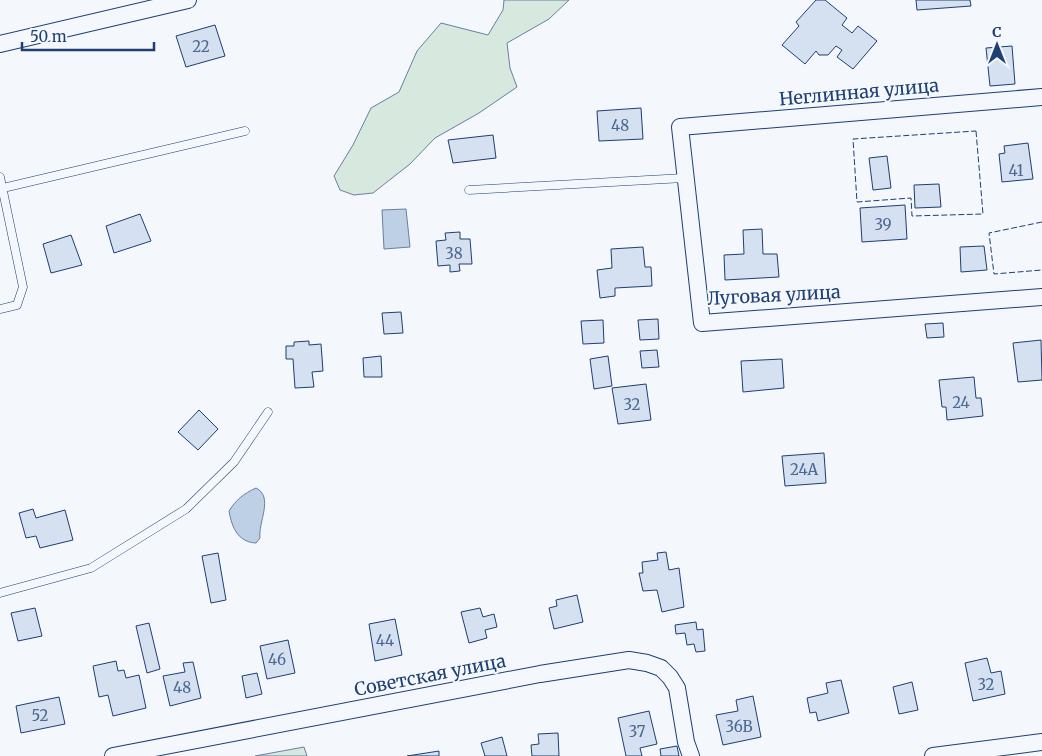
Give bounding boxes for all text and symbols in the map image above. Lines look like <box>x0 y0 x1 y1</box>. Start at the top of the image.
scale bar <box>22 20 155 52</box>
north arrow <box>972 20 1022 70</box>
text: С <box>992 23 1002 41</box>
text: 50 m <box>30 27 67 46</box>
house number: 22 <box>192 37 210 56</box>
street label: Неглинная улица <box>778 74 940 110</box>
house number: 48 <box>611 116 629 135</box>
house number: 41 <box>1009 161 1024 180</box>
house number: 39 <box>874 215 892 234</box>
house number: 38 <box>445 244 463 263</box>
street label: Луговая улица <box>707 280 842 310</box>
house number: 24 <box>952 393 970 412</box>
house number: 32 <box>623 395 641 414</box>
house number: 24А <box>790 460 818 479</box>
house number: 44 <box>376 631 394 650</box>
street label: Советская улица <box>352 649 508 701</box>
house number: 46 <box>268 650 286 669</box>
house number: 32 <box>977 675 995 694</box>
house number: 48 <box>173 678 191 697</box>
house number: 52 <box>31 706 49 725</box>
house number: 36В <box>725 717 753 736</box>
house number: 37 <box>629 722 646 741</box>

